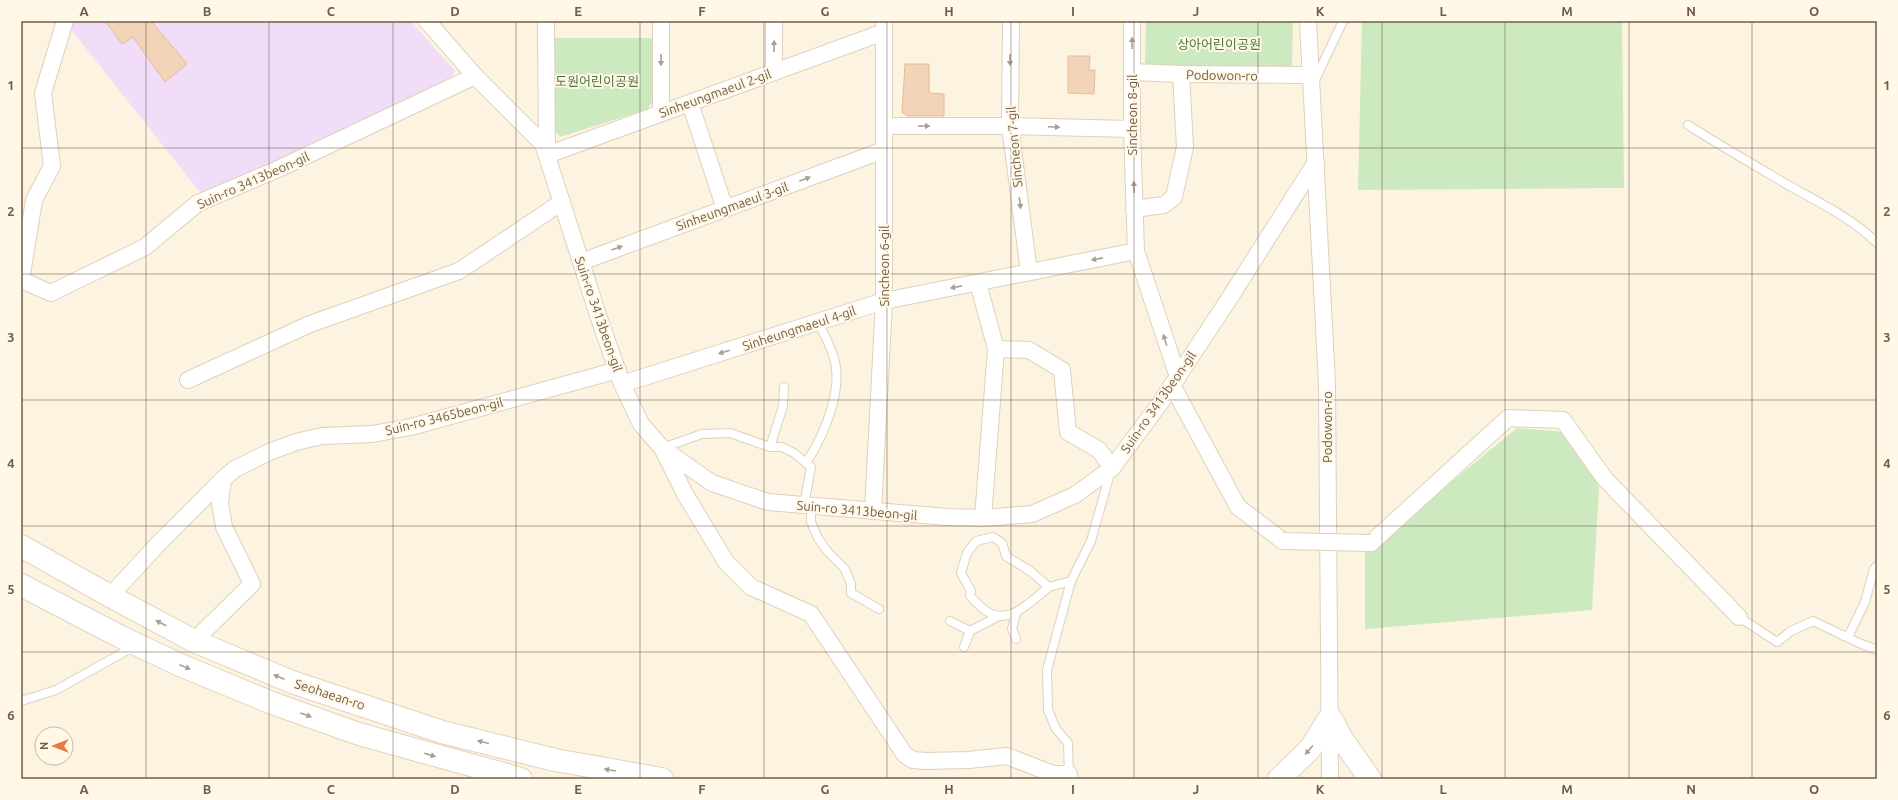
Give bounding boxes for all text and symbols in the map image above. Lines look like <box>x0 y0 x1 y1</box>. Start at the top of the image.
text: A <box>79 4 89 18</box>
text: B <box>203 4 212 18</box>
text: C <box>327 4 336 18</box>
text: D <box>450 4 460 18</box>
text: E <box>574 4 582 18</box>
text: F <box>698 4 706 18</box>
text: G <box>821 4 830 18</box>
text: H <box>944 4 954 18</box>
text: I <box>1071 4 1075 18</box>
text: J <box>1193 4 1199 18</box>
text: K <box>1316 4 1325 18</box>
text: L <box>1439 4 1447 18</box>
text: M <box>1561 4 1573 18</box>
text: N <box>1686 4 1696 18</box>
text: O <box>1809 4 1819 18</box>
one-way arrow <box>1129 36 1135 49</box>
park label: 상아어린이공원 <box>1177 37 1261 51</box>
one-way arrow <box>771 39 777 52</box>
one-way arrow <box>658 54 664 67</box>
one-way arrow <box>1007 54 1013 67</box>
street label: Sinheungmaeul 2-gil <box>657 66 774 120</box>
street label: Podowon-ro <box>1186 67 1258 83</box>
park label: 도원어린이공원 <box>555 74 639 88</box>
street label: Sincheon 8-gil <box>1125 74 1139 156</box>
text: 1 <box>7 78 15 92</box>
text: 1 <box>1883 78 1891 92</box>
street label: Sincheon 7-gil <box>1003 105 1025 188</box>
one-way arrow <box>918 123 931 129</box>
one-way arrow <box>1048 124 1061 130</box>
street label: Suin-ro 3413beon-gil <box>195 149 312 211</box>
one-way arrow <box>799 176 811 182</box>
street label: Sinheungmaeul 3-gil <box>674 179 791 233</box>
one-way arrow <box>1130 181 1137 193</box>
one-way arrow <box>1017 197 1023 209</box>
text: 2 <box>7 204 15 218</box>
text: 2 <box>1883 204 1891 218</box>
street label: Sincheon 6-gil <box>877 225 891 307</box>
one-way arrow <box>612 245 624 251</box>
street label: Suin-ro 3413beon-gil <box>573 255 626 374</box>
one-way arrow <box>1091 256 1104 262</box>
one-way arrow <box>950 284 962 290</box>
street label: Sinheungmaeul 4-gil <box>741 303 858 353</box>
text: 3 <box>7 330 15 344</box>
text: 3 <box>1883 330 1891 344</box>
one-way arrow <box>1162 334 1168 346</box>
street label: Suin-ro 3413beon-gil <box>1118 348 1199 456</box>
one-way arrow <box>717 349 729 355</box>
street label: Podowon-ro <box>1320 391 1334 463</box>
street label: Suin-ro 3465beon-gil <box>384 394 505 437</box>
text: 4 <box>7 456 15 470</box>
text: 4 <box>1883 456 1891 470</box>
street label: Suin-ro 3413beon-gil <box>796 498 918 522</box>
text: 5 <box>7 582 15 596</box>
text: 5 <box>1883 582 1891 596</box>
one-way arrow <box>155 620 167 627</box>
one-way arrow <box>180 665 192 671</box>
one-way arrow <box>273 673 285 679</box>
street label: Seohaean-ro <box>293 676 367 712</box>
text: 6 <box>7 708 15 722</box>
text: 6 <box>1883 708 1891 722</box>
one-way arrow <box>300 712 312 718</box>
north arrow <box>34 726 74 766</box>
one-way arrow <box>477 739 489 745</box>
text: N <box>38 742 50 750</box>
one-way arrow <box>1304 745 1313 755</box>
one-way arrow <box>423 752 436 758</box>
one-way arrow <box>604 766 616 772</box>
text: A <box>79 782 89 796</box>
text: B <box>203 782 212 796</box>
text: C <box>327 782 336 796</box>
text: D <box>450 782 460 796</box>
text: E <box>574 782 582 796</box>
text: F <box>698 782 706 796</box>
text: G <box>821 782 830 796</box>
text: H <box>944 782 954 796</box>
text: I <box>1071 782 1075 796</box>
text: J <box>1193 782 1199 796</box>
text: K <box>1316 782 1325 796</box>
text: L <box>1439 782 1447 796</box>
text: M <box>1561 782 1573 796</box>
text: N <box>1686 782 1696 796</box>
text: O <box>1809 782 1819 796</box>

